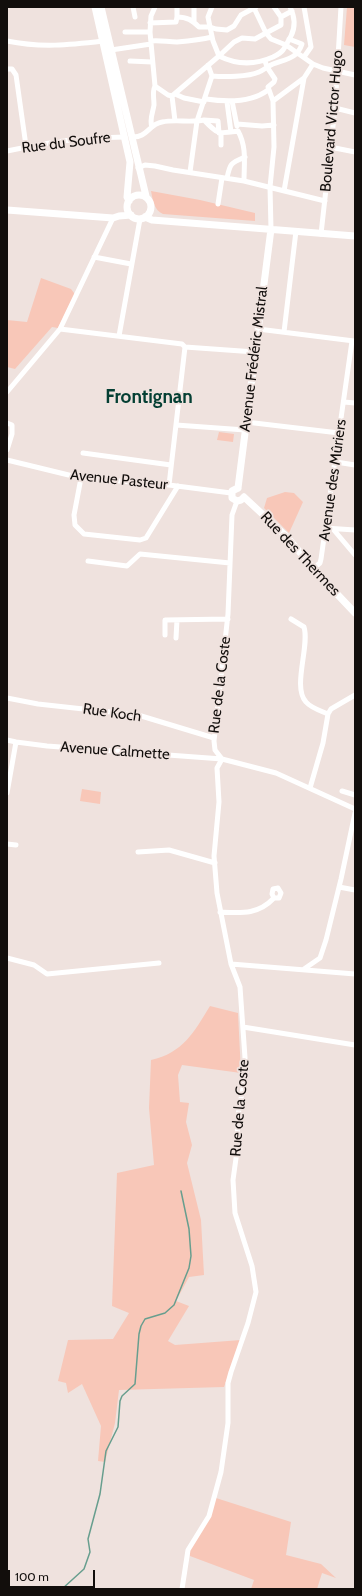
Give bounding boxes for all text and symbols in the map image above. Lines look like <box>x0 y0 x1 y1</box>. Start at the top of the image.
street label: Boulevard Victor Hugo <box>317 49 347 193</box>
street label: Rue du Soufre <box>21 129 111 157</box>
street label: Avenue Frédéric Mistral <box>236 285 272 433</box>
district label: Frontignan <box>105 386 193 408</box>
street label: Avenue des Mûriers <box>316 418 350 542</box>
street label: Avenue Pasteur <box>69 466 169 494</box>
street label: Rue des Thermes <box>256 508 344 600</box>
street label: Rue de la Coste <box>205 636 235 734</box>
street label: Rue Koch <box>82 700 142 726</box>
street label: Avenue Calmette <box>60 738 170 764</box>
street label: Rue de la Coste <box>227 1059 253 1157</box>
scale bar <box>10 1562 97 1588</box>
text: 100 m <box>15 1569 49 1584</box>

